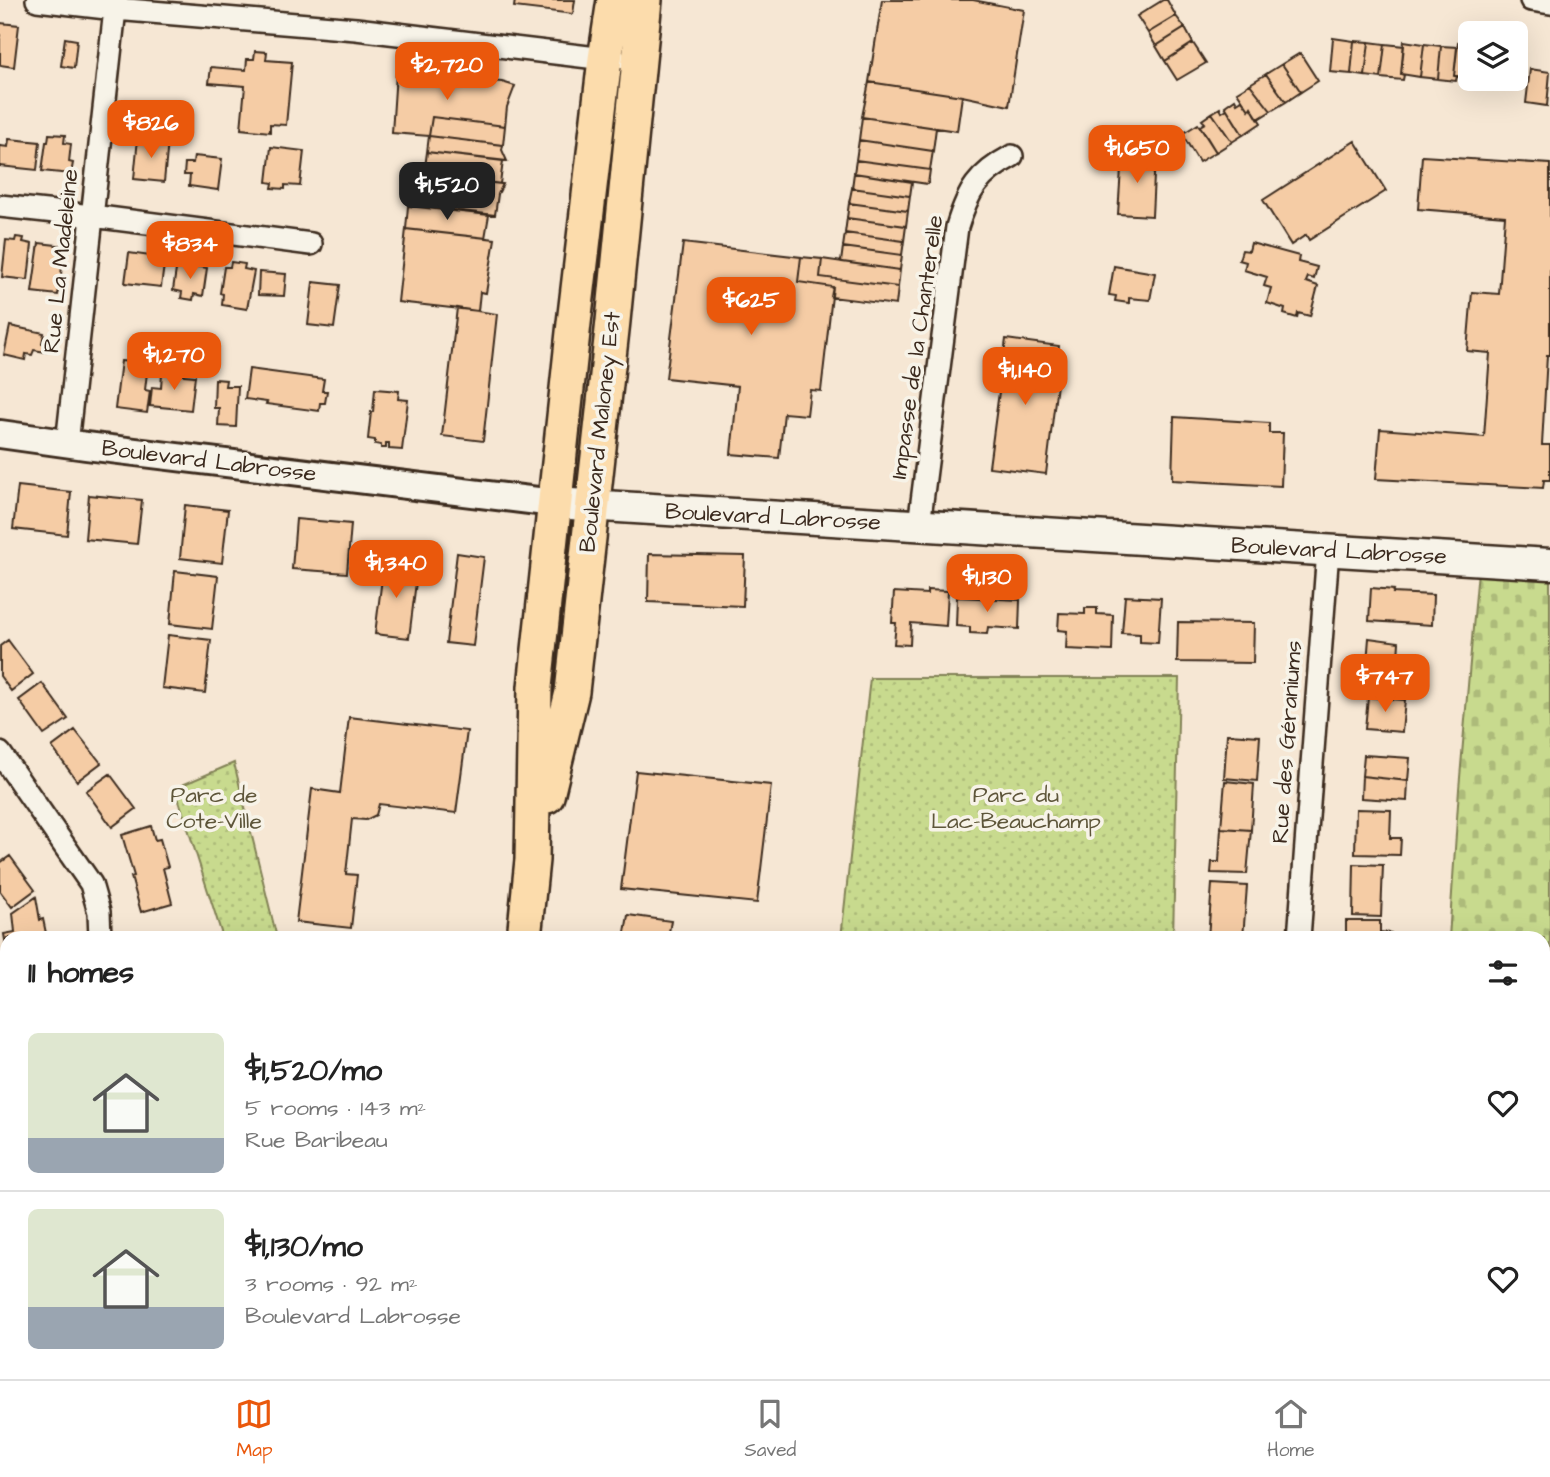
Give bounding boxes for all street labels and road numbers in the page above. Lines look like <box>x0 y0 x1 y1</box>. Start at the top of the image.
street label: Rue La Madeleine <box>35 167 87 355</box>
street label: Impasse de la Chanterelle <box>883 213 951 481</box>
street label: Boulevard Maloney Est <box>571 309 630 554</box>
street label: Boulevard Labrosse <box>100 432 318 490</box>
street label: Boulevard Labrosse <box>664 495 882 539</box>
street label: Boulevard Labrosse <box>1230 529 1448 573</box>
street label: Rue des Géraniums <box>1264 639 1310 845</box>

